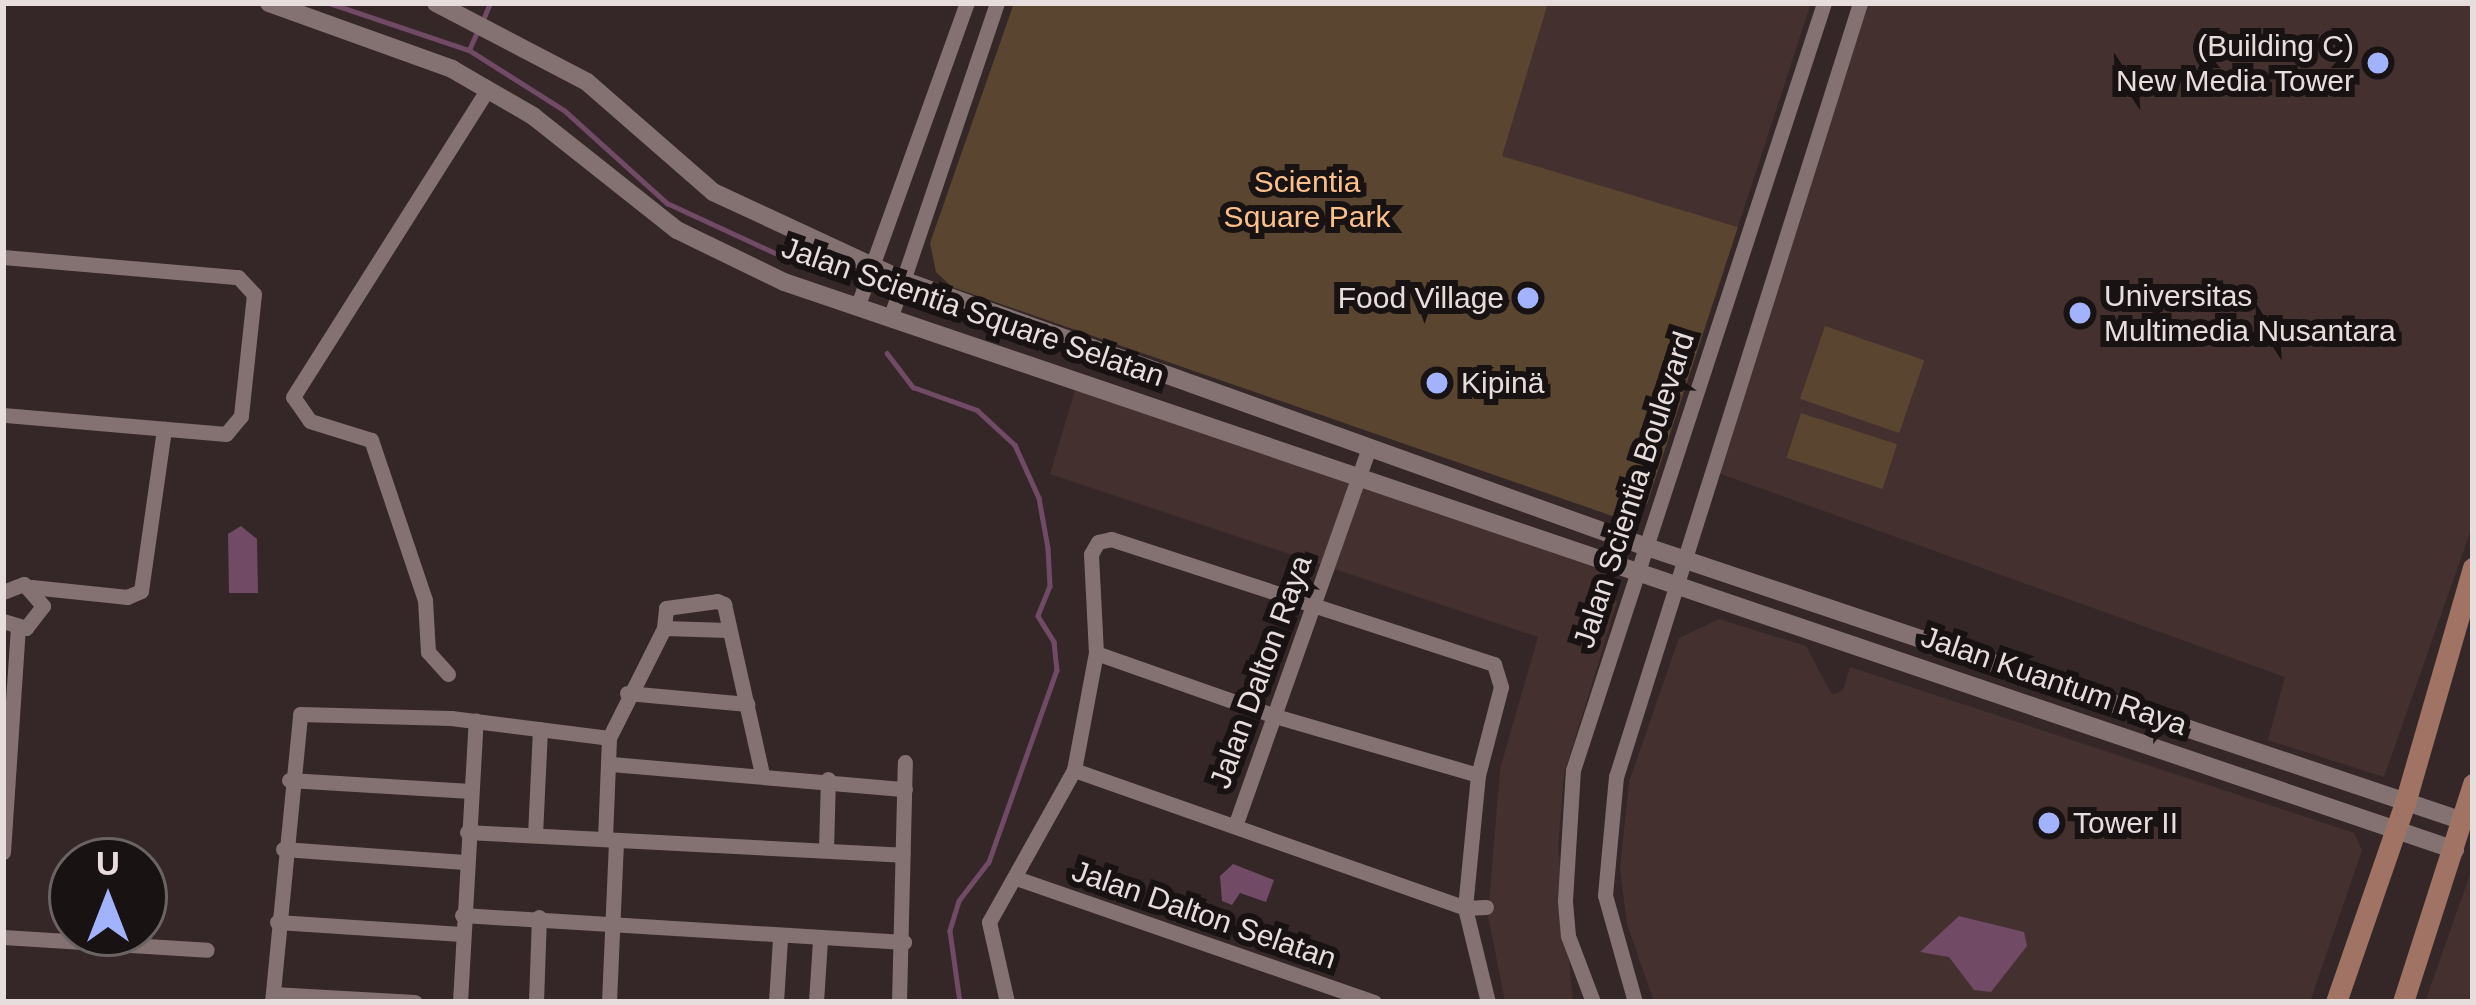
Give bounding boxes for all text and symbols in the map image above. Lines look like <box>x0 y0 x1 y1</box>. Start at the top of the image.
place label: (Building C) New Media Tower <box>2116 28 2354 98</box>
marker: (Building C) New Media Tower <box>2365 50 2391 76</box>
park label: Scientia Square Park <box>1224 164 1390 234</box>
street label: Jalan Scientia Square Selatan <box>777 230 1169 394</box>
place label: Universitas Multimedia Nusantara <box>2104 278 2396 348</box>
place label: Food Village <box>1338 280 1504 316</box>
marker: Food Village <box>1515 285 1541 311</box>
marker: Universitas Multimedia Nusantara <box>2067 300 2093 326</box>
street label: Jalan Scientia Boulevard <box>1566 327 1702 653</box>
place label: Kipinä <box>1461 365 1544 401</box>
marker: Kipinä <box>1424 370 1450 396</box>
street label: Jalan Dalton Raya <box>1202 551 1320 793</box>
street label: Jalan Kuantum Raya <box>1916 619 2192 743</box>
place label: Tower II <box>2073 805 2178 841</box>
marker: Tower II <box>2036 810 2062 836</box>
north arrow <box>48 837 168 957</box>
text: U <box>96 845 120 882</box>
street label: Jalan Dalton Selatan <box>1067 853 1341 977</box>

